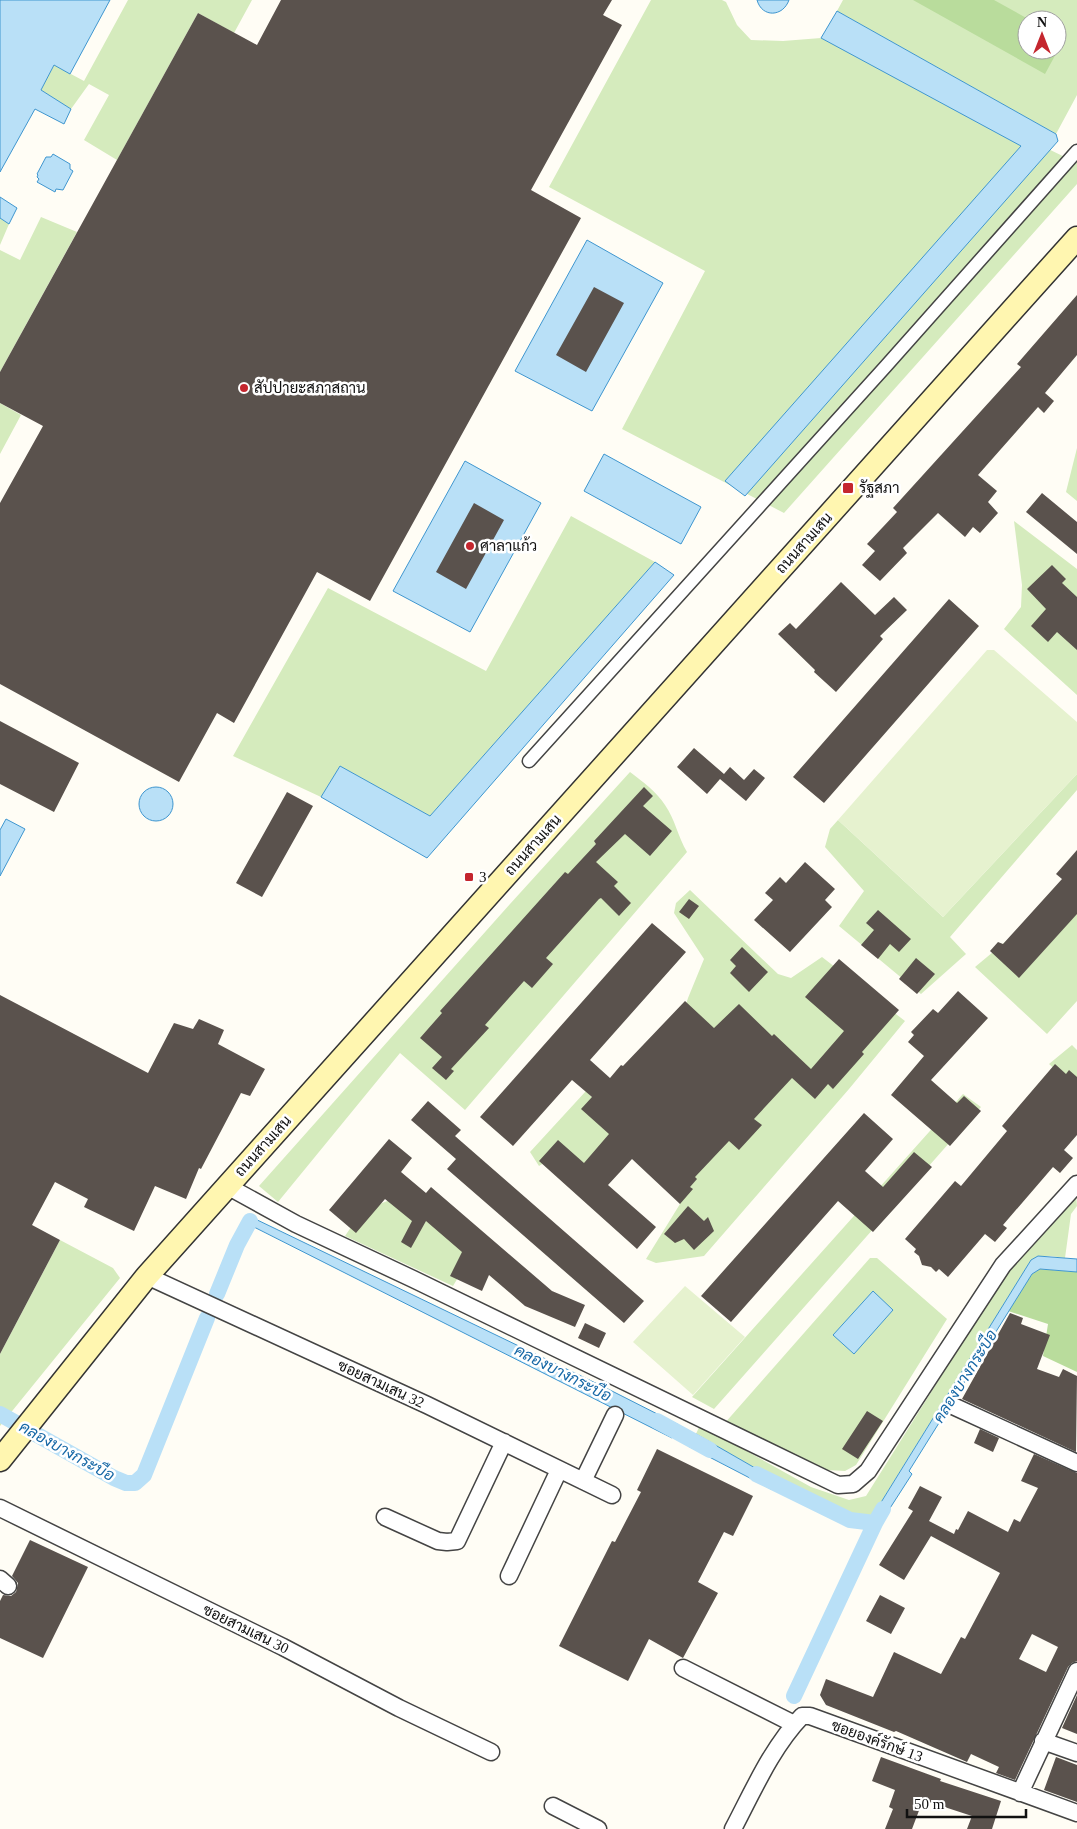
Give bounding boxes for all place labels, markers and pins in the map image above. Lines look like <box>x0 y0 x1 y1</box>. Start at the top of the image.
place label: สัปปายะสภาสถาน <box>254 379 366 396</box>
marker: สัปปายะสภาสถาน <box>238 382 250 394</box>
place label: รัฐสภา <box>859 479 900 498</box>
marker: รัฐสภา <box>841 481 855 495</box>
place label: ศาลาแก้ว <box>480 536 537 554</box>
marker: ศาลาแก้ว <box>464 540 476 552</box>
place label: 3 <box>479 869 487 885</box>
marker: 3 <box>463 871 475 883</box>

